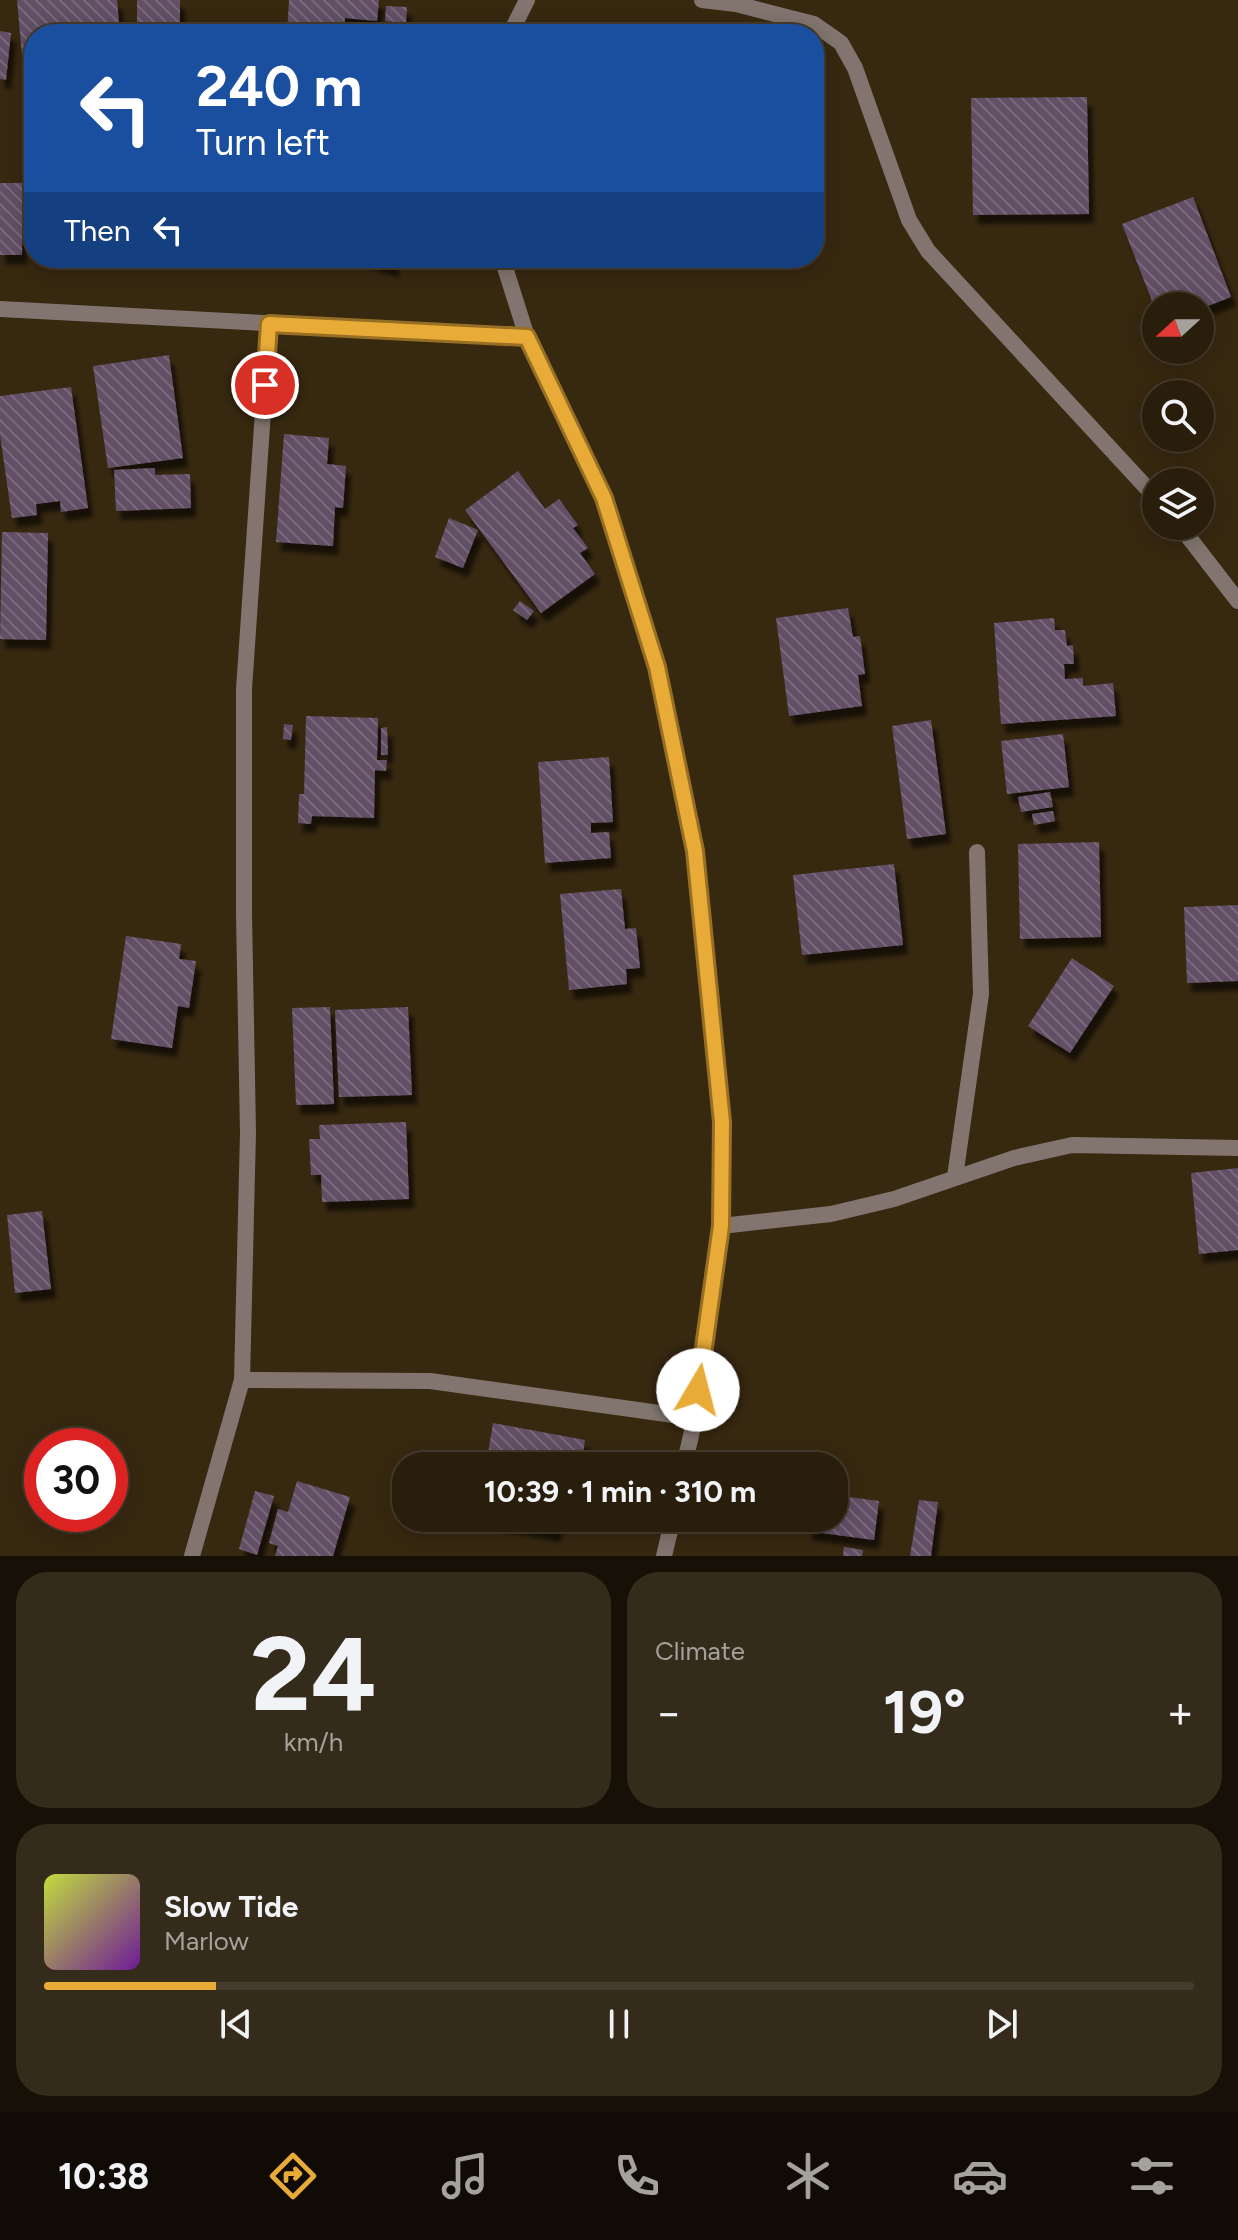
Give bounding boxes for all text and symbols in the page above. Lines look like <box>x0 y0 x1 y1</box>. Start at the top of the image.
text: 240 m <box>196 53 362 120</box>
icon: left <box>64 56 168 160</box>
text: Turn left <box>196 121 330 164</box>
icon: left <box>146 208 190 252</box>
text: Then <box>64 212 130 249</box>
north arrow <box>1142 292 1214 364</box>
map controls <box>1142 292 1214 540</box>
pin <box>231 351 299 419</box>
icon: arrive <box>243 363 287 407</box>
button: search <box>1142 380 1214 452</box>
button: layers <box>1142 468 1214 540</box>
position arrow <box>656 1348 740 1432</box>
speed limit sign: 30 <box>24 1428 128 1532</box>
text: 10:39 · 1 min · 310 m <box>484 1473 756 1510</box>
text: 24 <box>250 1611 377 1736</box>
text: Climate <box>655 1635 745 1667</box>
text: 19° <box>883 1676 966 1748</box>
text: − <box>655 1686 682 1739</box>
text: + <box>1167 1686 1194 1739</box>
text: km/h <box>284 1726 343 1758</box>
text: Slow Tide <box>164 1888 298 1925</box>
text: Marlow <box>164 1925 249 1957</box>
icon: previous <box>214 2002 258 2046</box>
icon: pause <box>597 2002 641 2046</box>
icon: next <box>980 2002 1024 2046</box>
icon: directions <box>265 2148 321 2204</box>
icon: music <box>437 2148 493 2204</box>
icon: phone <box>609 2148 665 2204</box>
icon: climate <box>780 2148 836 2204</box>
icon: car <box>952 2148 1008 2204</box>
icon: filters <box>1124 2148 1180 2204</box>
text: 10:38 <box>58 2155 149 2198</box>

